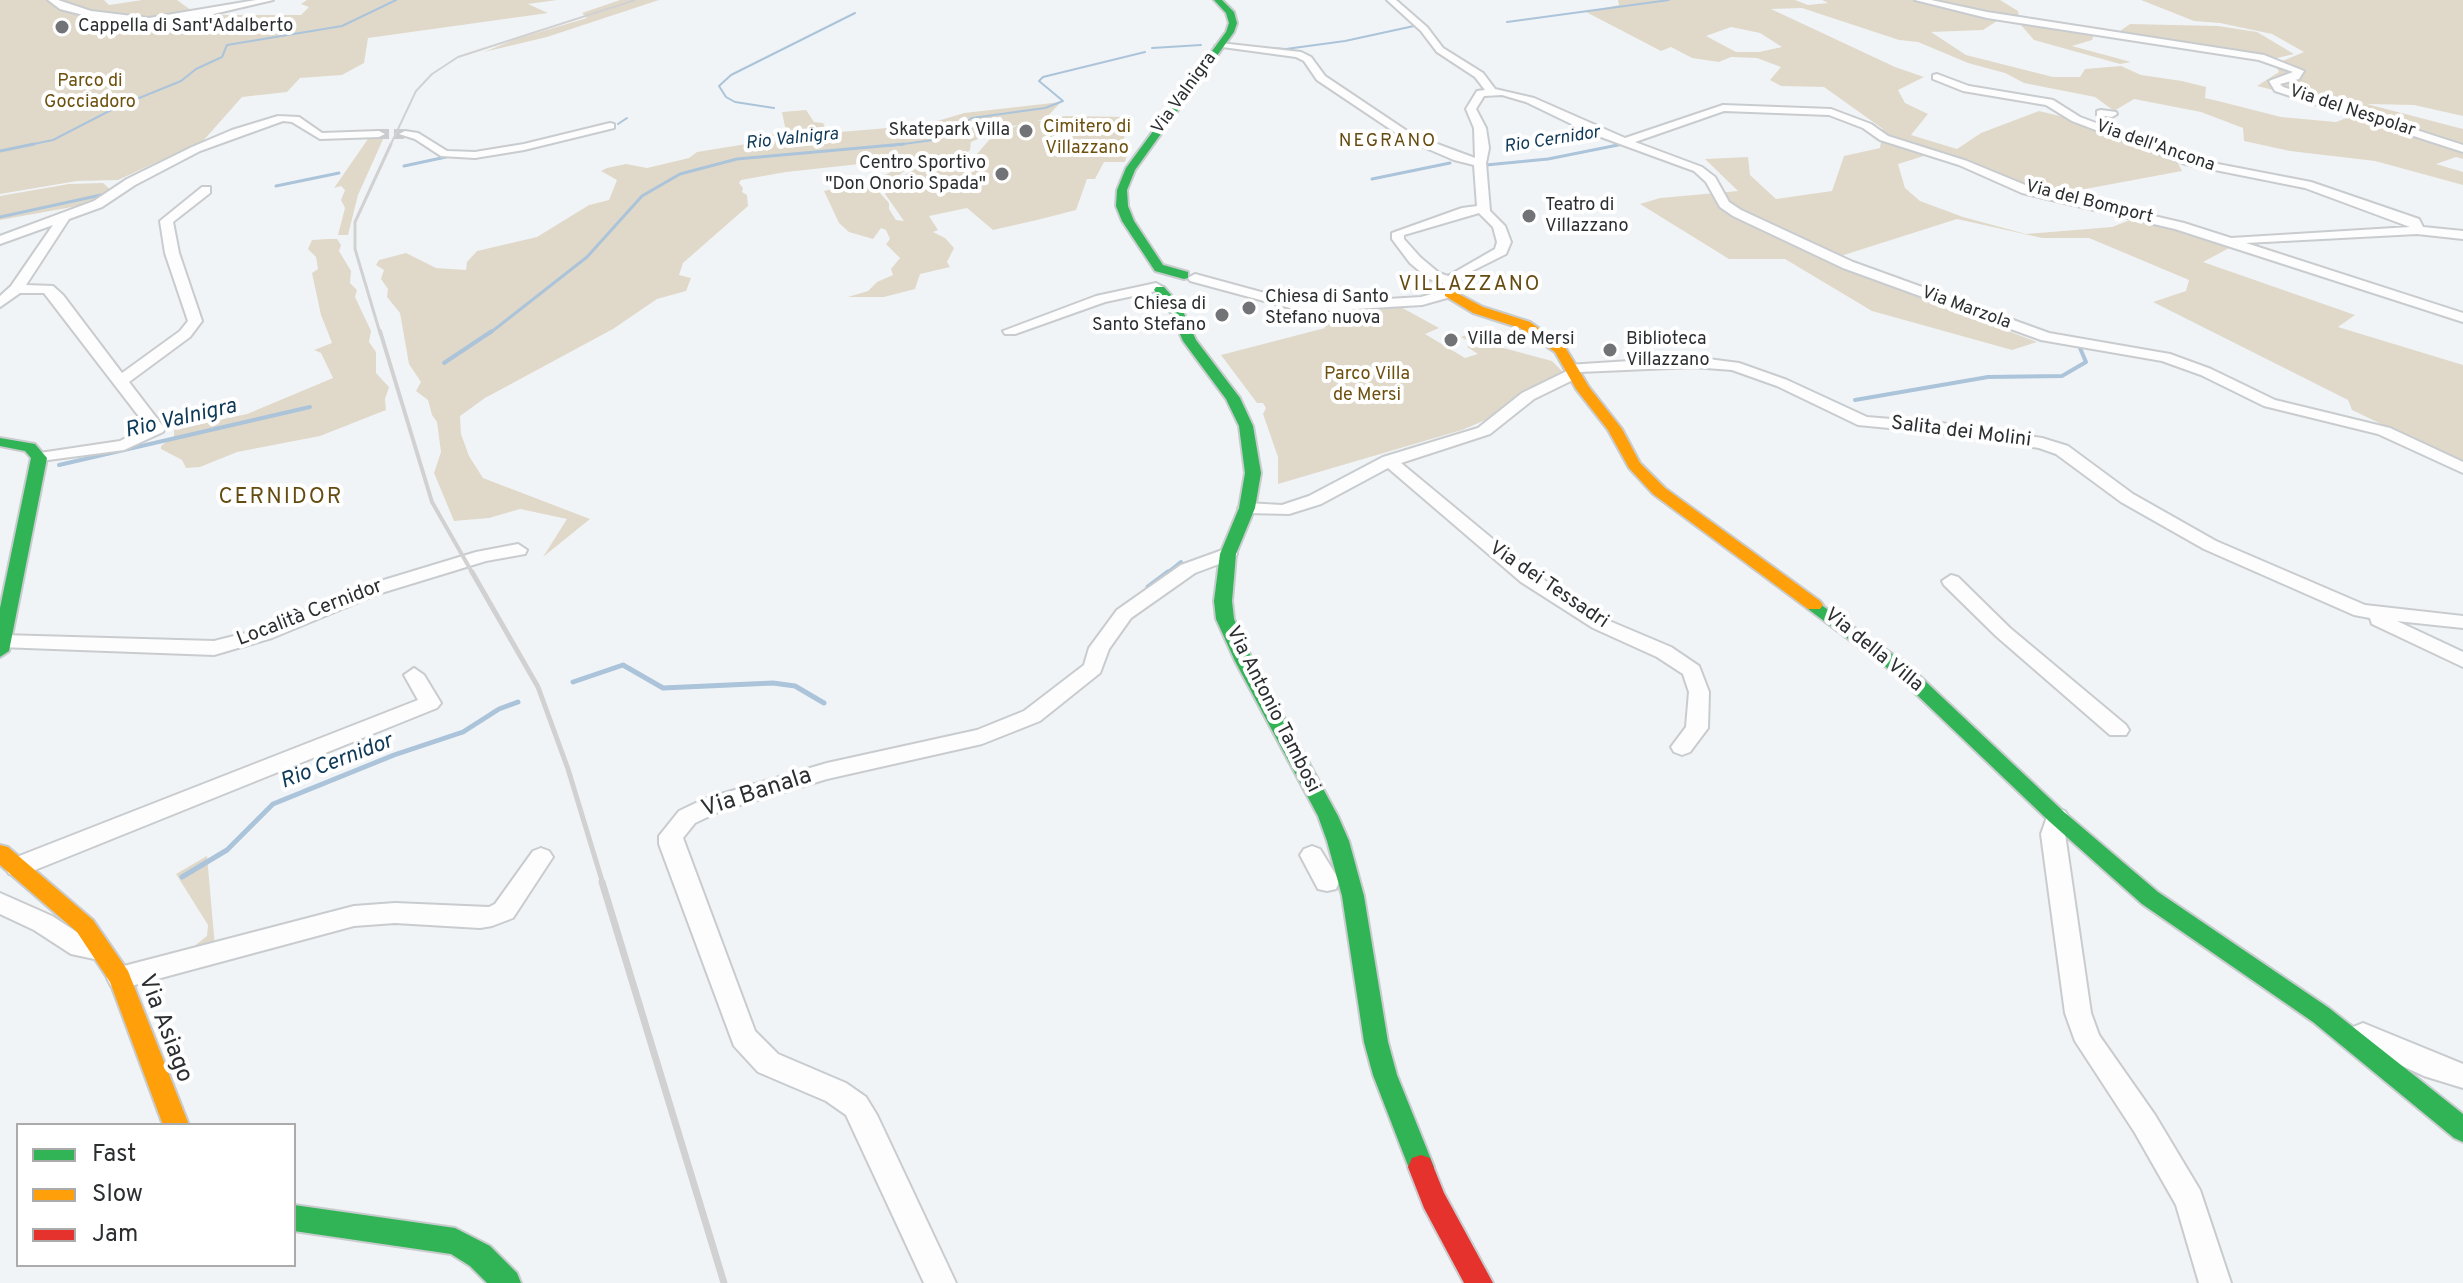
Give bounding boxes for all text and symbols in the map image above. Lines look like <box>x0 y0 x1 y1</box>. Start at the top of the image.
place label: Cappella di Sant'Adalberto <box>78 16 293 38</box>
marker: Cappella di Sant'Adalberto <box>53 18 71 36</box>
street label: Via Valnigra <box>1148 49 1222 139</box>
park label: Parco di Gocciadoro <box>44 71 136 114</box>
street label: Via del Nespolar <box>2286 81 2418 143</box>
park label: Cimitero di Villazzano <box>1043 117 1131 160</box>
street label: Via dell'Ancona <box>2093 117 2217 177</box>
place label: Skatepark Villa <box>888 120 1010 142</box>
marker: Skatepark Villa <box>1017 122 1035 140</box>
water label: Rio Cernidor <box>1502 123 1602 159</box>
water label: Rio Valnigra <box>745 124 839 156</box>
district label: NEGRANO <box>1339 131 1437 153</box>
place label: Centro Sportivo "Don Onorio Spada" <box>825 153 986 196</box>
marker: Centro Sportivo "Don Onorio Spada" <box>993 165 1011 183</box>
street label: Via del Bomport <box>2023 177 2155 229</box>
place label: Teatro di Villazzano <box>1545 195 1629 238</box>
marker: Teatro di Villazzano <box>1520 207 1538 225</box>
district label: VILLAZZANO <box>1399 274 1541 298</box>
street label: Via Marzola <box>1918 283 2014 335</box>
place label: Chiesa di Santo Stefano nuova <box>1265 287 1389 330</box>
place label: Chiesa di Santo Stefano <box>1092 294 1206 336</box>
marker: Chiesa di Santo Stefano nuova <box>1240 299 1258 317</box>
marker: Chiesa di Santo Stefano <box>1213 306 1231 324</box>
place label: Villa de Mersi <box>1467 329 1575 351</box>
place label: Biblioteca Villazzano <box>1626 329 1710 372</box>
marker: Villa de Mersi <box>1442 331 1460 349</box>
marker: Biblioteca Villazzano <box>1601 341 1619 359</box>
park label: Parco Villa de Mersi <box>1324 364 1410 406</box>
water label: Rio Valnigra <box>123 394 239 446</box>
street label: Salita dei Molini <box>1890 412 2032 454</box>
district label: CERNIDOR <box>219 486 343 512</box>
street label: Via dei Tessadri <box>1484 537 1612 635</box>
street label: Località Cernidor <box>234 575 386 653</box>
street label: Via della Villa <box>1819 604 1927 698</box>
street label: Via Antonio Tambosi <box>1220 623 1324 797</box>
water label: Rio Cernidor <box>277 729 397 797</box>
street label: Via Banala <box>698 763 816 825</box>
street label: Via Asiago <box>130 971 198 1087</box>
legend <box>16 1123 296 1267</box>
text: Fast <box>92 1140 136 1170</box>
text: Slow <box>92 1180 143 1210</box>
text: Jam <box>92 1220 138 1250</box>

